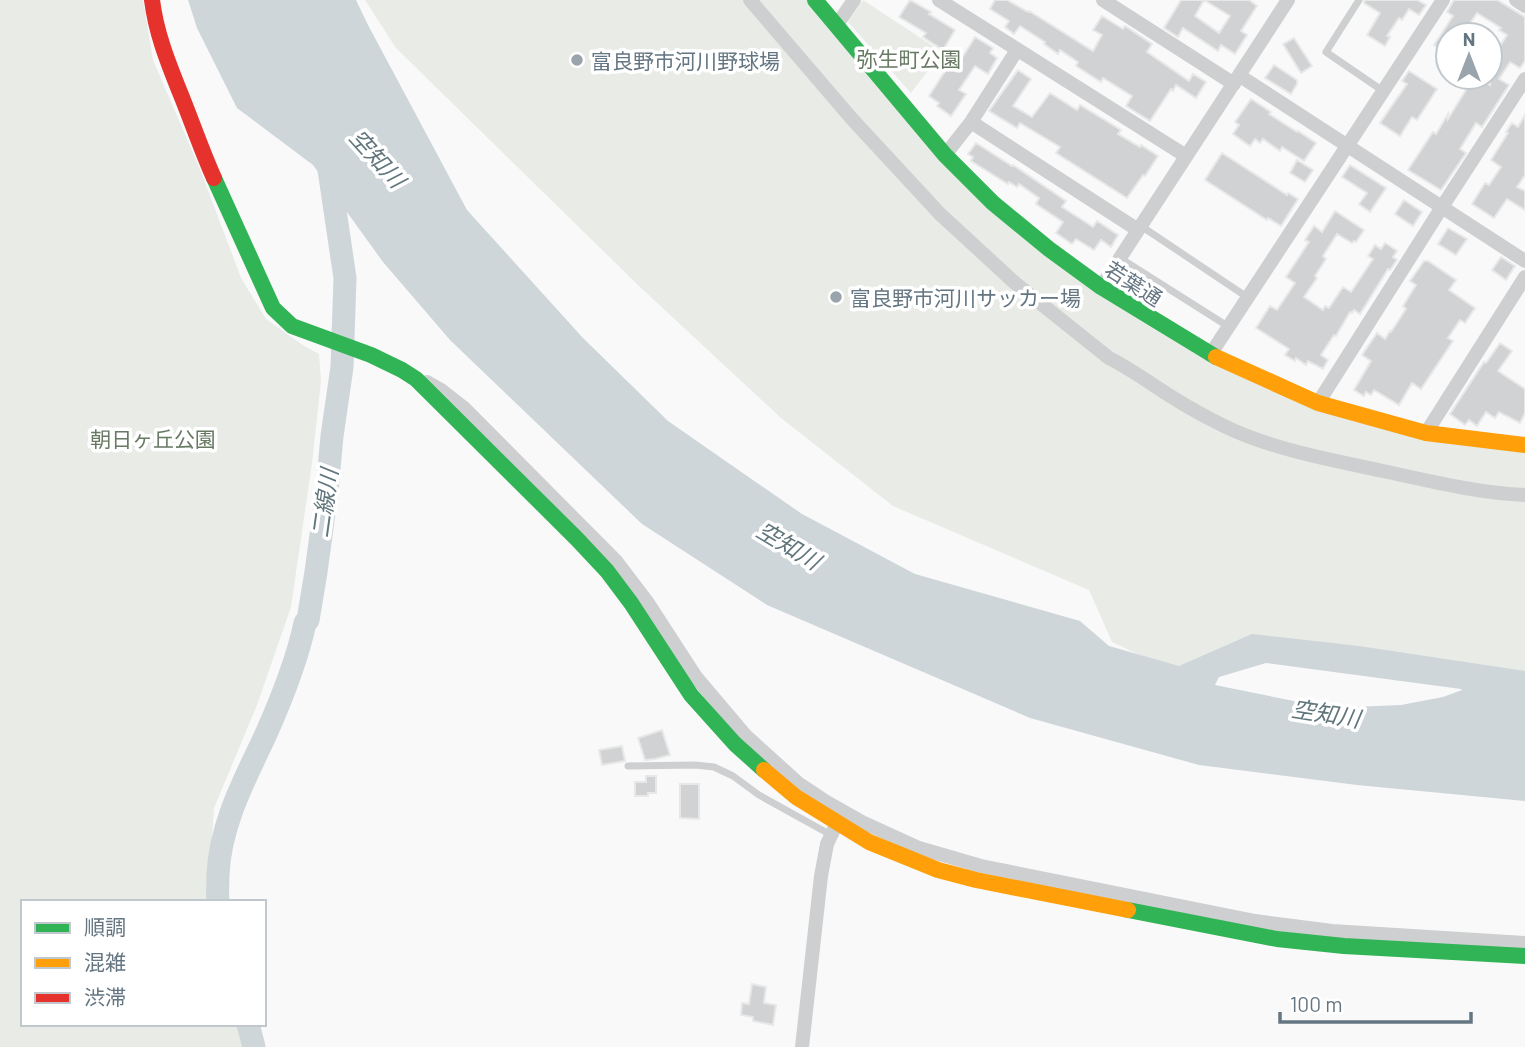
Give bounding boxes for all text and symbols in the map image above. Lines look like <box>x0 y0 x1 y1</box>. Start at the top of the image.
north arrow <box>1434 21 1504 91</box>
text: N <box>1463 27 1475 50</box>
park label: 弥生町公園 <box>857 46 962 71</box>
place label: 富良野市河川野球場 <box>591 48 780 73</box>
marker: 富良野市河川野球場 <box>569 52 585 68</box>
water label: 空知川 <box>345 123 413 195</box>
street label: 若葉通 <box>1101 255 1167 311</box>
place label: 富良野市河川サッカー場 <box>850 285 1081 310</box>
marker: 富良野市河川サッカー場 <box>828 289 844 305</box>
park label: 朝日ヶ丘公園 <box>90 426 216 451</box>
water label: 二線川 <box>305 464 343 539</box>
water label: 空知川 <box>752 515 828 576</box>
water label: 空知川 <box>1290 694 1365 733</box>
legend <box>21 900 266 1026</box>
text: 順調 <box>84 914 126 939</box>
text: 混雑 <box>84 949 126 974</box>
scale bar <box>1280 981 1471 1025</box>
text: 渋滞 <box>84 984 126 1009</box>
text: 100 m <box>1290 991 1343 1016</box>

